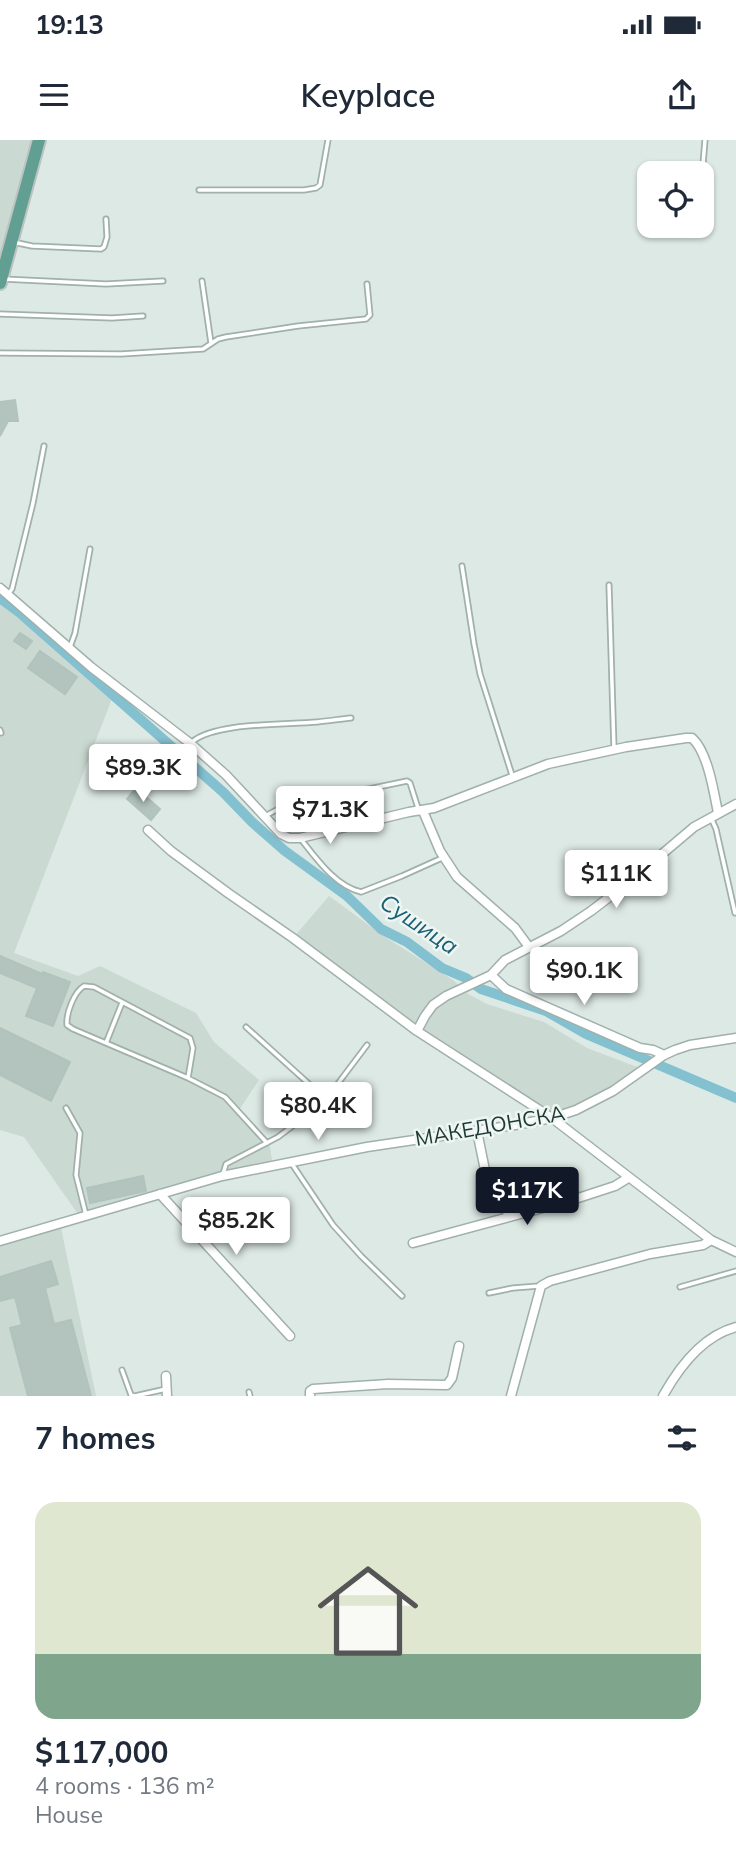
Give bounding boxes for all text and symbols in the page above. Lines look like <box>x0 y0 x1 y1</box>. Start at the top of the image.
text: 19:13 <box>35 8 104 41</box>
text: Keyplace <box>301 75 435 115</box>
icon: menu <box>35 76 73 114</box>
icon: share <box>663 76 701 114</box>
map controls <box>637 161 714 238</box>
button: locate <box>637 161 714 238</box>
pin: $89.3K <box>86 744 200 804</box>
text: $89.3K <box>105 752 181 781</box>
pin: $71.3K <box>273 786 387 846</box>
text: $71.3K <box>292 794 368 823</box>
pin: $111K <box>567 850 665 910</box>
text: $111K <box>581 858 651 887</box>
water label: Сушица <box>375 887 464 960</box>
pin: $90.1K <box>527 948 641 1007</box>
text: $90.1K <box>546 955 622 984</box>
pin: $80.4K <box>261 1082 375 1142</box>
text: $80.4K <box>280 1090 356 1119</box>
street label: МАКЕДОНСКА <box>413 1099 567 1151</box>
pin: $117K <box>478 1168 576 1227</box>
text: $117K <box>492 1175 562 1204</box>
pin: $85.2K <box>179 1198 293 1257</box>
text: $85.2K <box>198 1205 274 1234</box>
text: 7 homes <box>35 1419 156 1457</box>
icon: filters <box>663 1419 701 1457</box>
icon: home <box>305 1548 431 1674</box>
text: $117,000 <box>35 1733 168 1771</box>
text: 4 rooms · 136 m² <box>35 1771 215 1800</box>
text: House <box>35 1800 103 1829</box>

